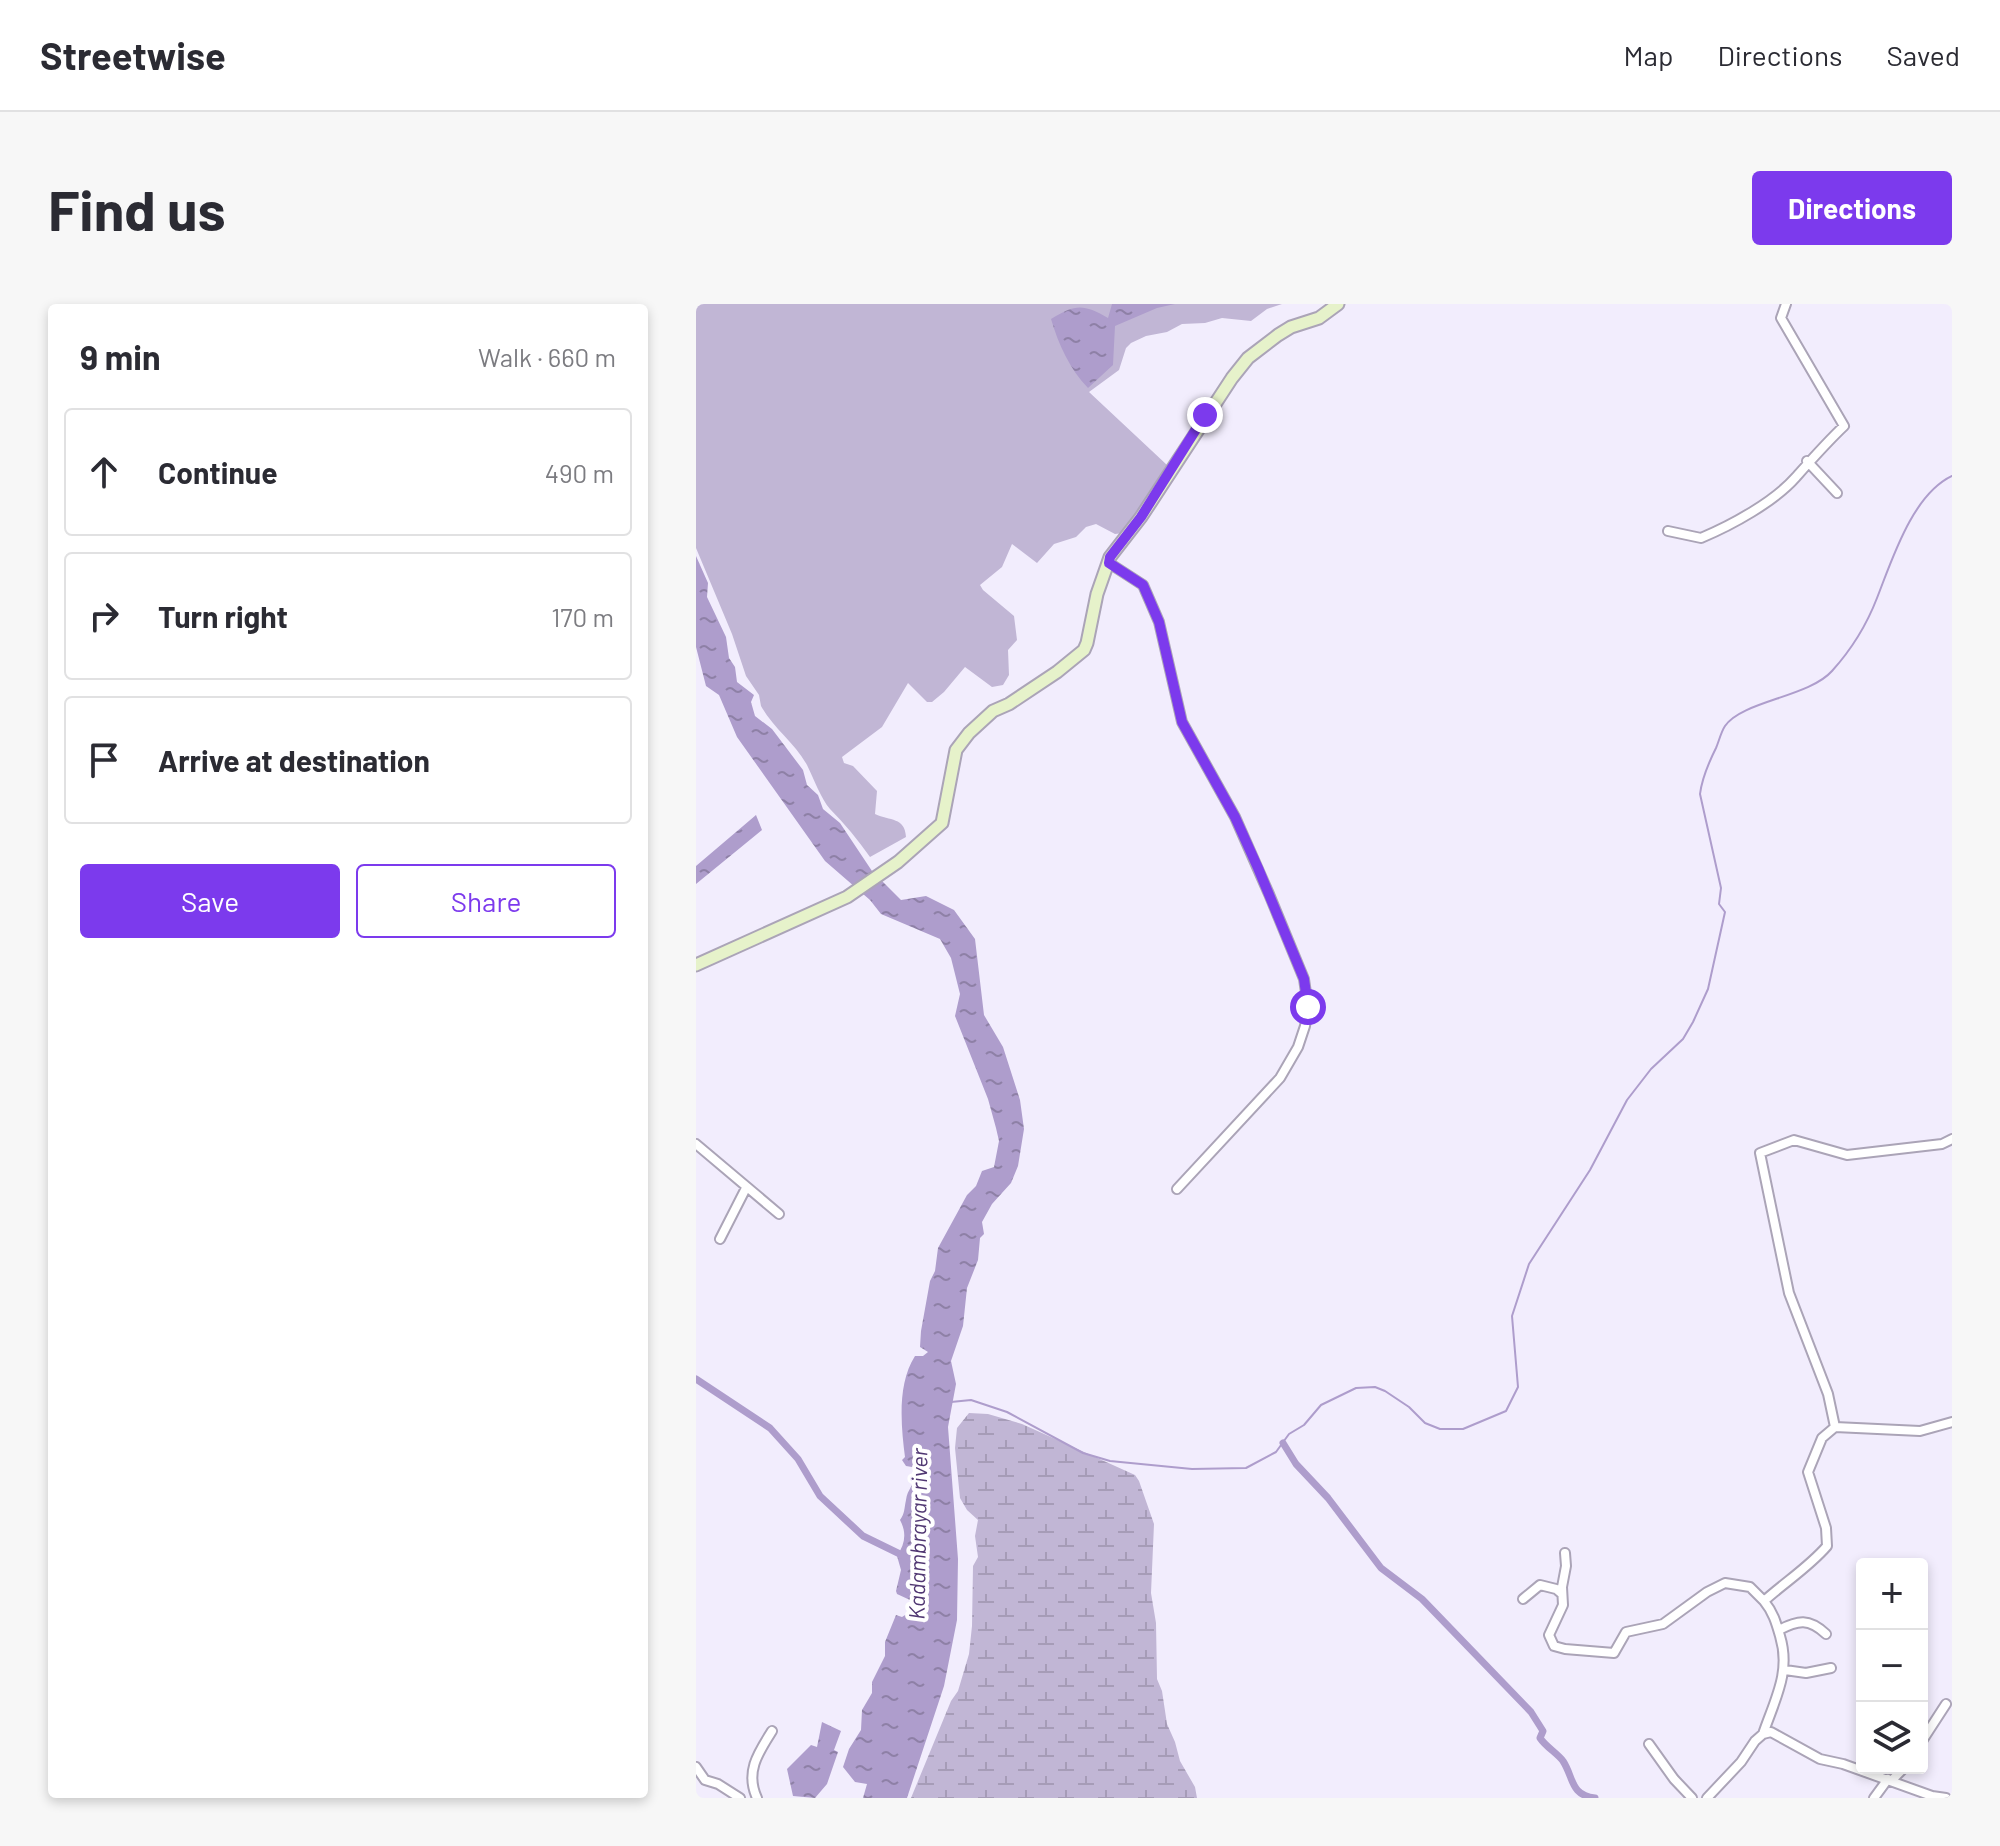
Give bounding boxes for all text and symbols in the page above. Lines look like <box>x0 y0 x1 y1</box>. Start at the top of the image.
text: Streetwise <box>40 32 226 78</box>
text: Map <box>1624 38 1673 72</box>
text: Directions <box>1717 38 1843 72</box>
text: Saved <box>1887 38 1960 72</box>
button: Directions <box>1752 171 1952 245</box>
text: Find us <box>48 175 226 242</box>
text: 9 min <box>80 336 161 377</box>
text: Walk · 660 m <box>478 341 616 372</box>
route end <box>1187 397 1223 433</box>
icon: ahead <box>82 450 126 494</box>
text: Continue <box>158 454 278 490</box>
text: 490 m <box>545 457 614 488</box>
icon: right <box>82 594 126 638</box>
text: Turn right <box>158 598 288 634</box>
text: 170 m <box>551 601 614 632</box>
icon: arrive <box>82 738 126 782</box>
text: Arrive at destination <box>158 742 430 778</box>
button: Save <box>80 864 340 938</box>
button: Share <box>356 864 616 938</box>
route start <box>1290 989 1326 1025</box>
water label: Kadambrayar river <box>903 1447 932 1620</box>
map controls <box>1856 1558 1928 1774</box>
button: + <box>1856 1558 1928 1630</box>
button: − <box>1856 1630 1928 1702</box>
button: layers <box>1856 1702 1928 1774</box>

